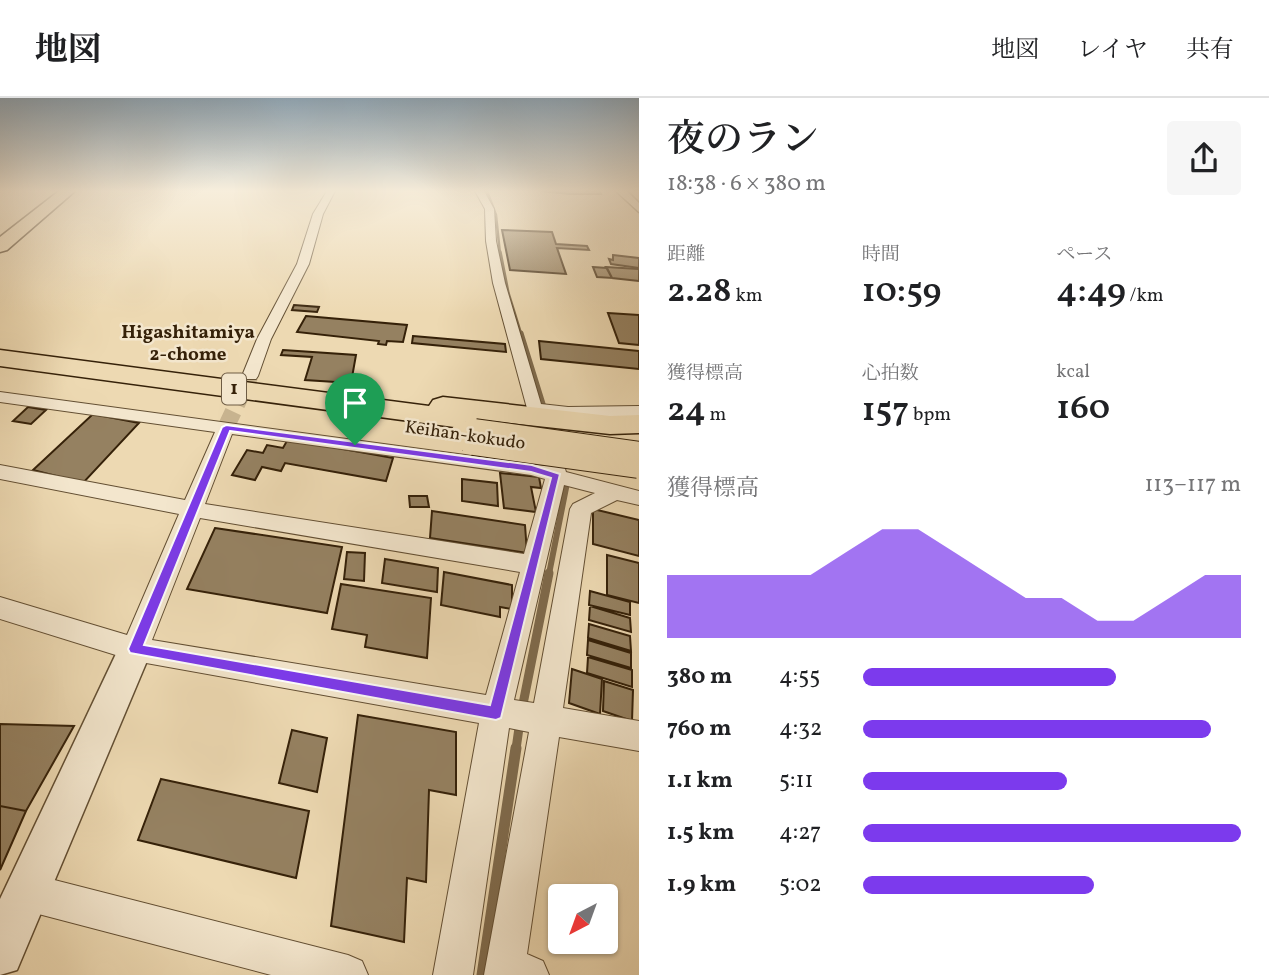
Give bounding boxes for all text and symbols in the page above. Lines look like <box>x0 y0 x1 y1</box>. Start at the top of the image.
text: 地図 <box>35 29 101 75</box>
text: 地図 <box>991 34 1039 68</box>
text: レイヤ <box>1077 34 1148 68</box>
text: 共有 <box>1186 34 1234 68</box>
text: 夜のラン <box>667 115 819 168</box>
button: share <box>1167 121 1241 195</box>
text: 18:38 · 6 × 380 m <box>667 168 826 200</box>
text: 距離 <box>667 242 705 268</box>
text: 時間 <box>862 242 900 268</box>
text: ペース <box>1056 242 1112 268</box>
text: 2.28 <box>667 268 732 316</box>
text: 10:59 <box>862 268 941 316</box>
text: 4:49 <box>1056 268 1126 316</box>
text: km <box>732 283 763 309</box>
text: /km <box>1126 283 1164 309</box>
district label: Higashitamiya 2-chome <box>121 320 255 368</box>
text: kcal <box>1056 359 1090 385</box>
text: 獲得標高 <box>667 361 743 387</box>
text: 心拍数 <box>862 361 919 387</box>
pin <box>325 373 385 445</box>
road number: 1 <box>222 374 246 404</box>
icon: arrive <box>336 384 374 422</box>
text: 160 <box>1056 385 1110 433</box>
text: 24 <box>667 387 706 435</box>
text: 157 <box>862 387 909 435</box>
text: m <box>706 402 726 428</box>
text: bpm <box>909 402 951 428</box>
street label: Keihan-kokudo <box>403 415 527 457</box>
text: 113–117 m <box>1144 469 1241 501</box>
text: 獲得標高 <box>667 473 759 505</box>
text: 380 m <box>667 661 732 693</box>
text: 4:55 <box>779 661 820 693</box>
text: 760 m <box>667 713 731 745</box>
text: 4:32 <box>779 713 822 745</box>
text: 1.1 km <box>667 765 733 797</box>
text: 5:11 <box>779 765 813 797</box>
text: 1.5 km <box>667 817 734 849</box>
text: 4:27 <box>779 817 821 849</box>
text: 1.9 km <box>667 869 736 901</box>
text: 5:02 <box>779 869 822 901</box>
north arrow <box>548 884 618 954</box>
map controls <box>548 884 618 954</box>

